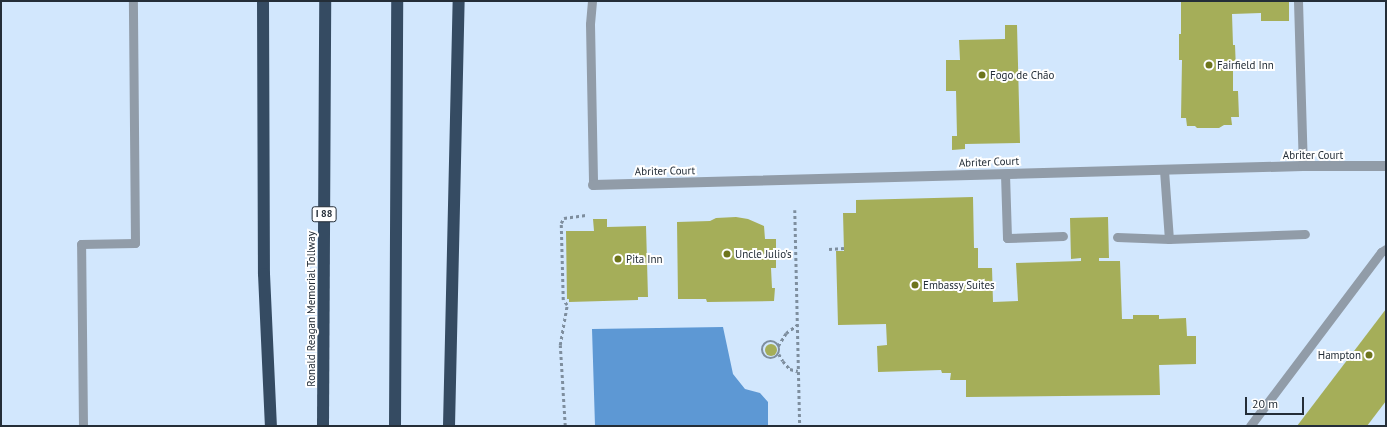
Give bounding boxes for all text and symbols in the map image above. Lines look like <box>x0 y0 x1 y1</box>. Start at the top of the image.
place label: Fairfield Inn <box>1217 58 1274 72</box>
marker: Fairfield Inn <box>1204 60 1214 70</box>
place label: Fogo de Chão <box>990 68 1054 82</box>
marker: Fogo de Chão <box>977 70 987 80</box>
street label: Abriter Court <box>1283 148 1343 162</box>
street label: Abriter Court <box>959 154 1019 170</box>
street label: Abriter Court <box>635 164 695 178</box>
road number: I 88 <box>311 206 337 222</box>
street label: Ronald Reagan Memorial Tollway <box>304 231 318 387</box>
place label: Uncle Julio’s <box>735 247 792 261</box>
marker: Uncle Julio’s <box>722 249 732 259</box>
place label: Pita Inn <box>626 252 662 266</box>
marker: Pita Inn <box>613 254 623 264</box>
place label: Embassy Suites <box>923 278 995 292</box>
marker: Embassy Suites <box>910 280 920 290</box>
place label: Hampton <box>1318 348 1361 362</box>
marker: Hampton <box>1364 350 1374 360</box>
scale bar <box>1247 389 1306 415</box>
text: 20 m <box>1252 396 1278 411</box>

